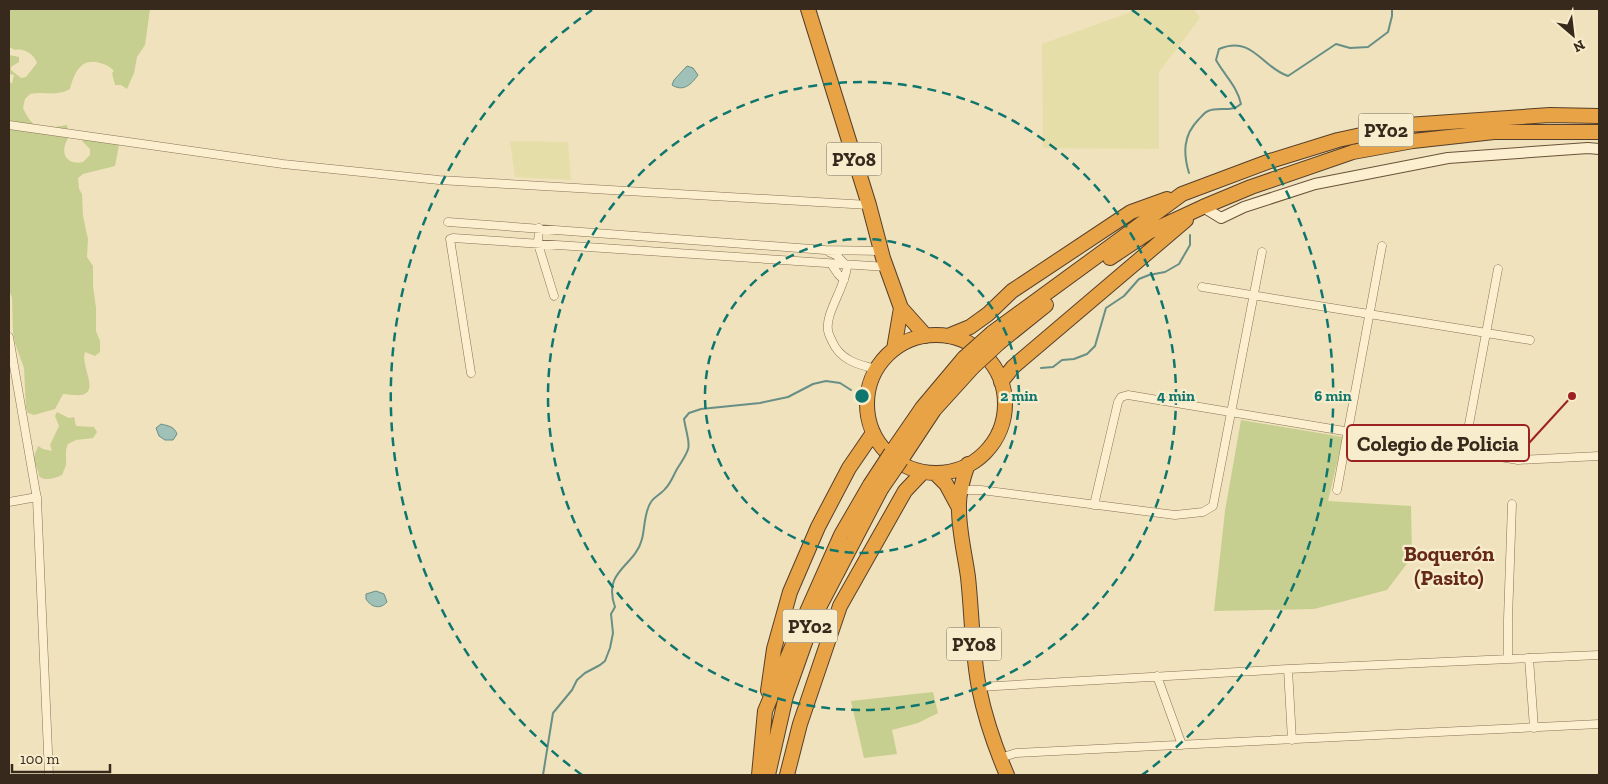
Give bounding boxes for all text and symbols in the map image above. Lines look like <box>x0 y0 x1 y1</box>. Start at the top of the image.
north arrow <box>1548 10 1598 60</box>
text: N <box>1570 36 1588 56</box>
road number: PY02 <box>1358 114 1414 146</box>
road number: PY08 <box>826 142 882 176</box>
centre of rings <box>853 387 871 405</box>
text: 2 min <box>1000 387 1038 405</box>
text: 4 min <box>1157 387 1195 405</box>
text: 6 min <box>1314 387 1352 405</box>
callout: Colegio de Policia <box>1347 425 1529 461</box>
text: Colegio de Policia <box>1357 431 1519 456</box>
district label: Boquerón (Pasito) <box>1404 541 1495 590</box>
road number: PY02 <box>782 610 838 642</box>
road number: PY08 <box>946 628 1002 661</box>
scale bar <box>12 742 110 774</box>
text: 100 m <box>20 750 59 768</box>

